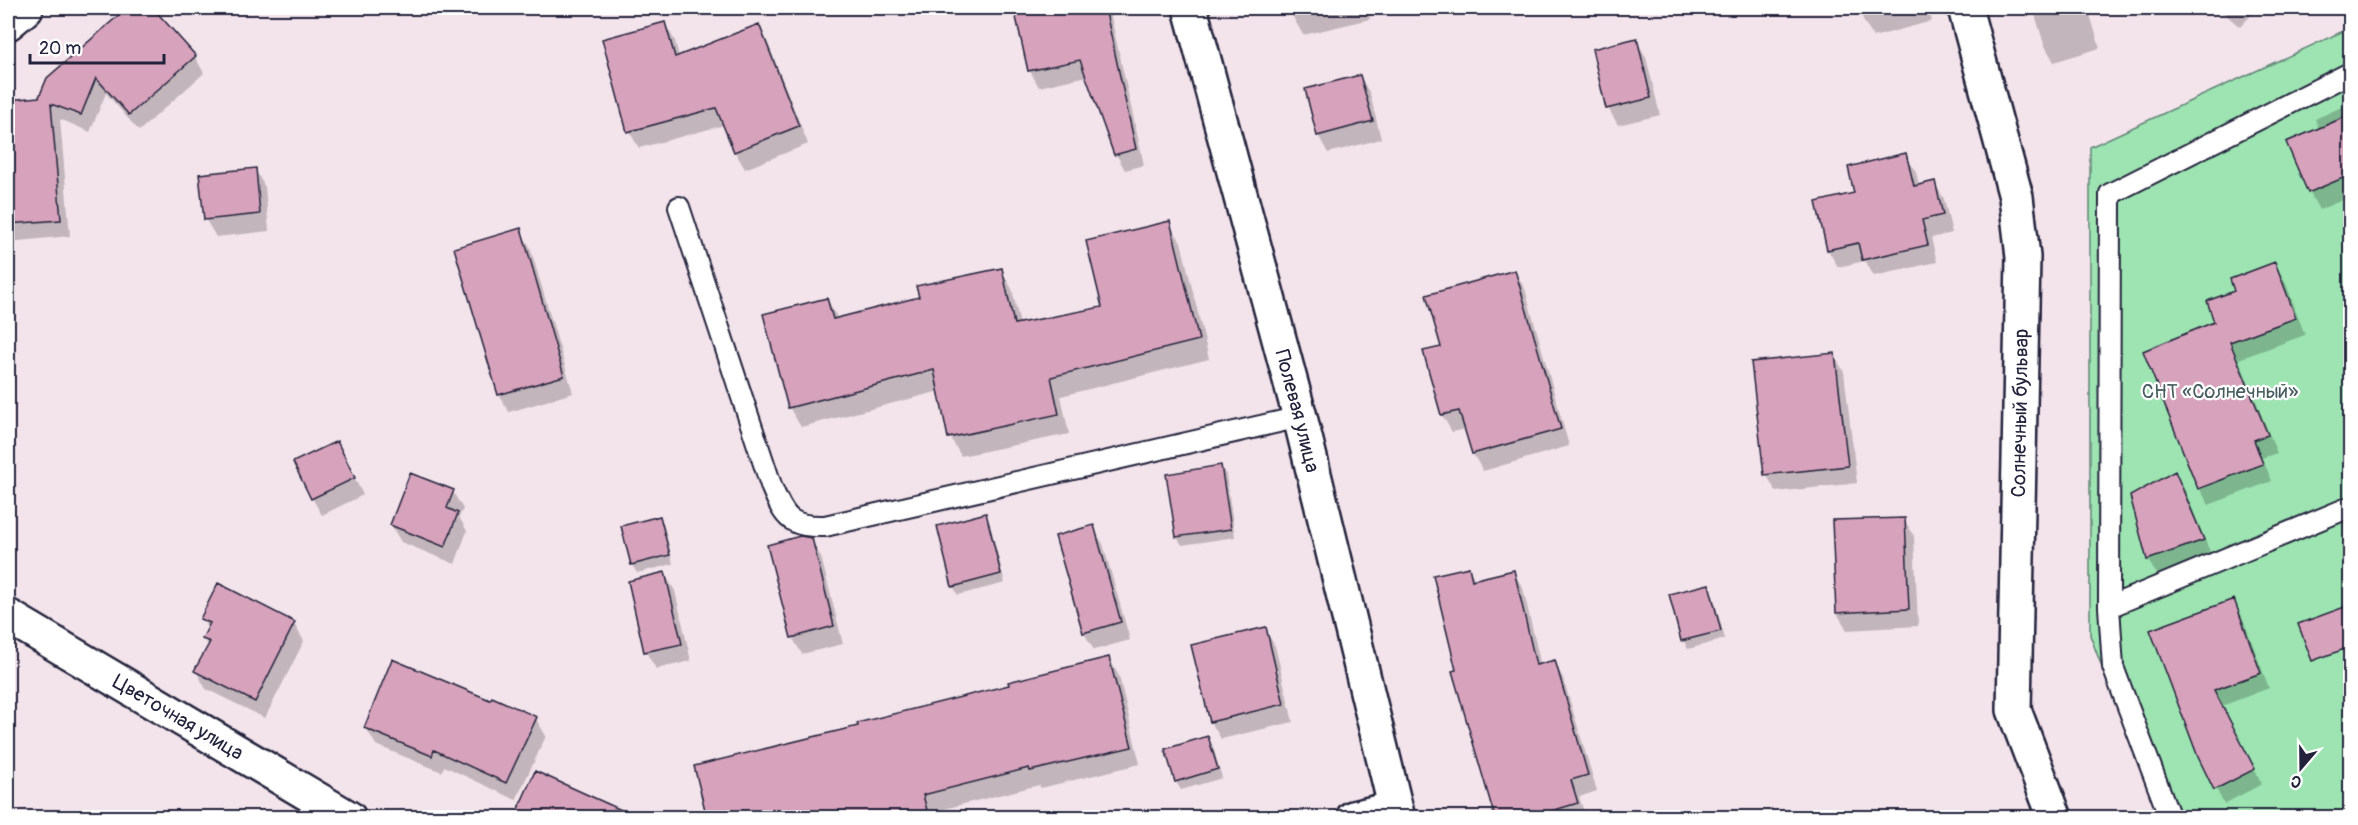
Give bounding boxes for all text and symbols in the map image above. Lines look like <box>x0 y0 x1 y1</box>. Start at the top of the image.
scale bar <box>30 27 164 65</box>
text: 20 m <box>39 37 81 60</box>
street label: Солнечный бульвар <box>2006 328 2034 498</box>
street label: Полевая улица <box>1270 347 1326 475</box>
park label: СНТ «Солнечный» <box>2142 379 2298 404</box>
street label: Цветочная улица <box>108 669 248 765</box>
north arrow <box>2271 738 2331 798</box>
text: С <box>2288 770 2304 792</box>

